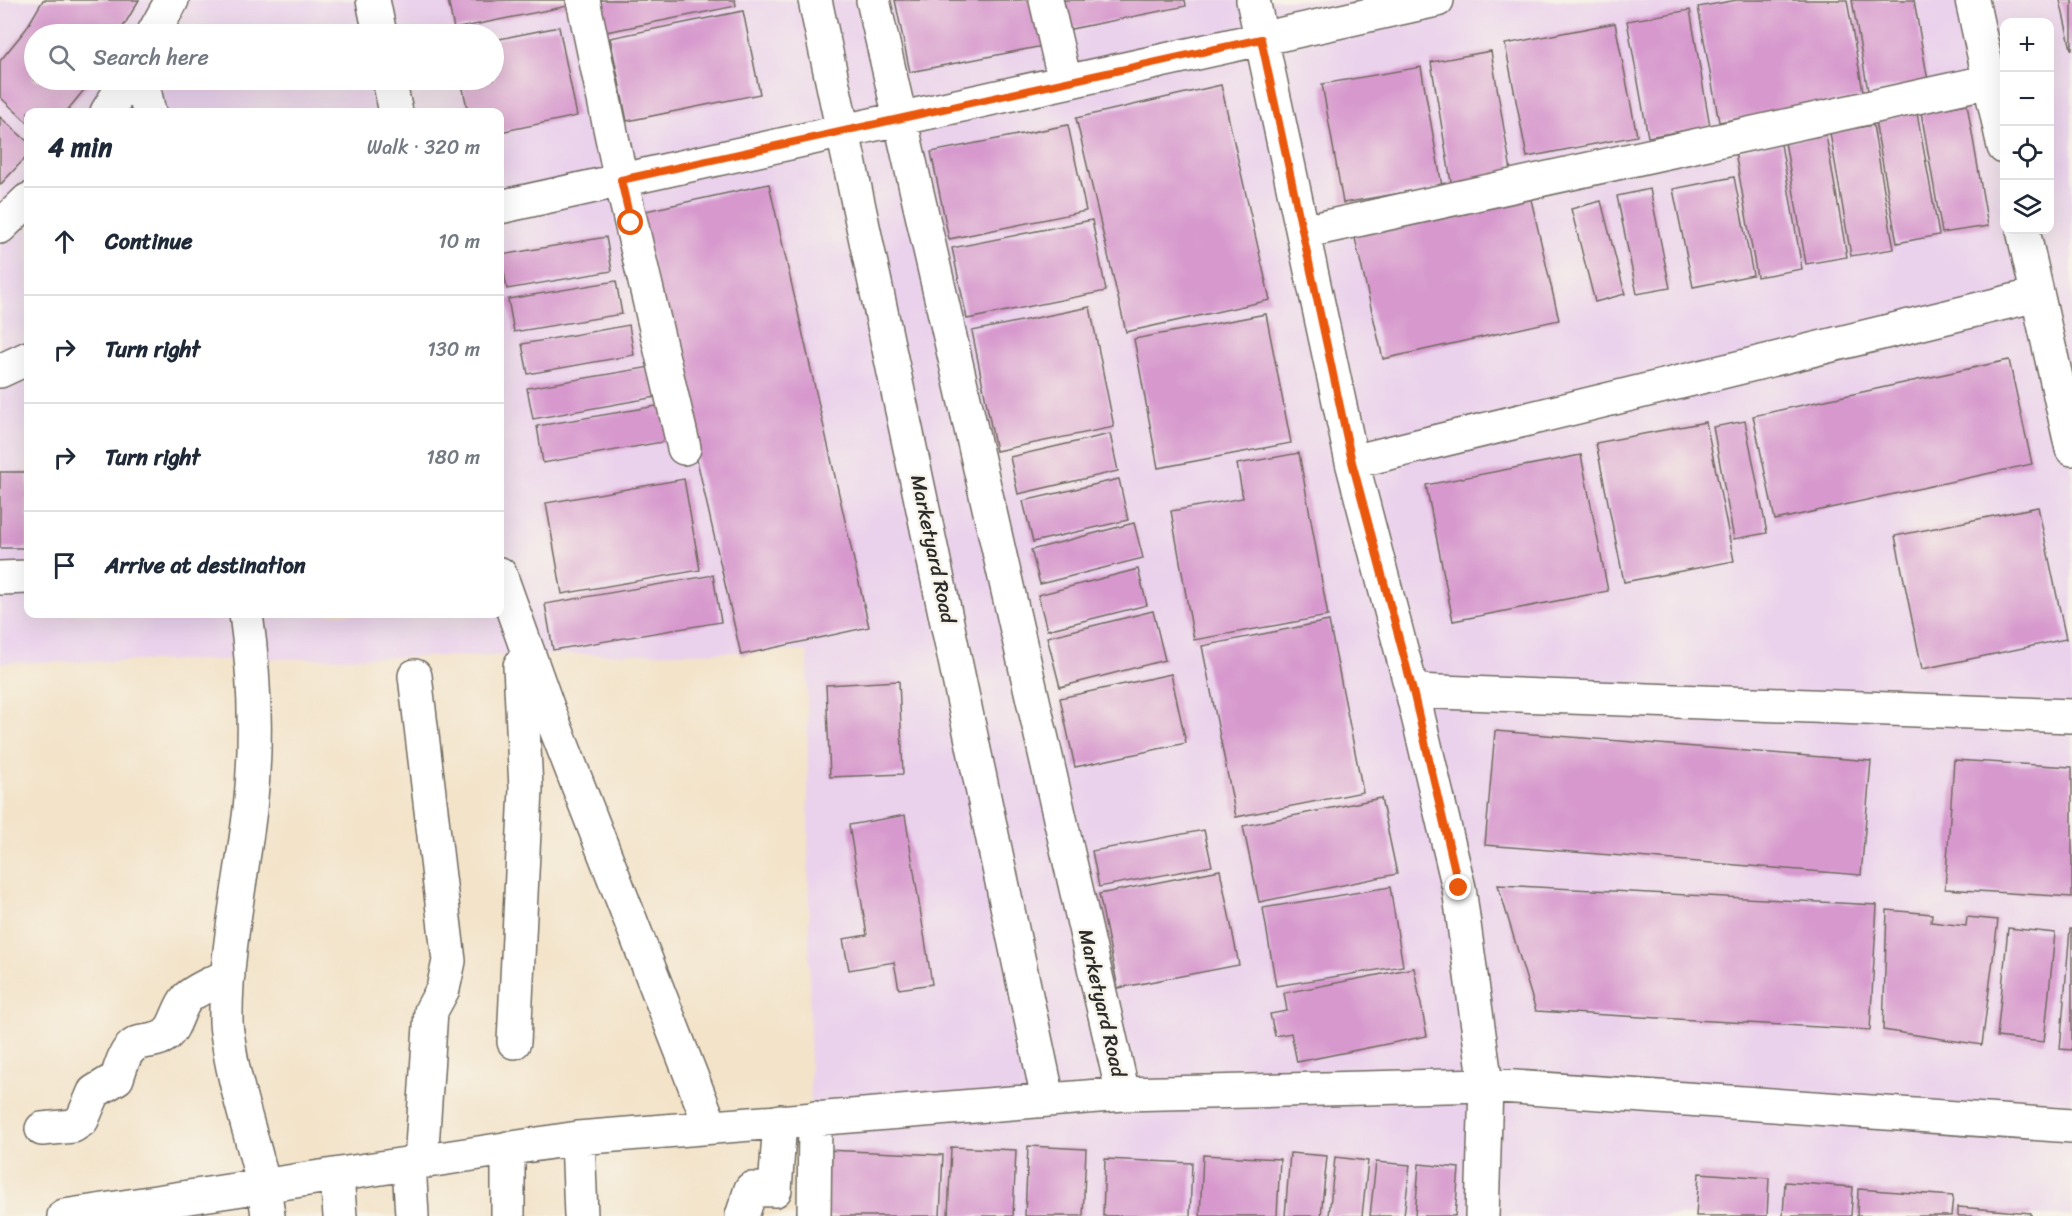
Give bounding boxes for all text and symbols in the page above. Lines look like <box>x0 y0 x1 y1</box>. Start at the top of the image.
map controls <box>2000 18 2054 234</box>
button: + <box>2000 18 2054 72</box>
search box <box>24 24 504 90</box>
text: Search here <box>93 38 209 77</box>
icon: search <box>45 41 78 74</box>
button: − <box>2000 72 2054 126</box>
text: 4 min <box>48 124 112 170</box>
button: locate <box>2000 126 2054 180</box>
text: Walk · 320 m <box>367 130 480 165</box>
button: layers <box>2000 180 2054 234</box>
route start <box>617 209 643 235</box>
text: Continue <box>105 222 193 261</box>
text: 10 m <box>438 224 480 259</box>
icon: ahead <box>48 225 81 258</box>
text: Turn right <box>105 330 200 369</box>
text: 130 m <box>427 332 480 367</box>
icon: right <box>48 333 81 366</box>
text: Turn right <box>105 438 200 477</box>
text: 180 m <box>426 440 480 475</box>
icon: right <box>48 441 81 474</box>
street label: Marketyard Road <box>900 472 966 628</box>
text: Arrive at destination <box>105 546 306 585</box>
icon: arrive <box>48 549 81 582</box>
route end <box>1445 874 1471 900</box>
street label: Marketyard Road <box>1068 926 1136 1082</box>

